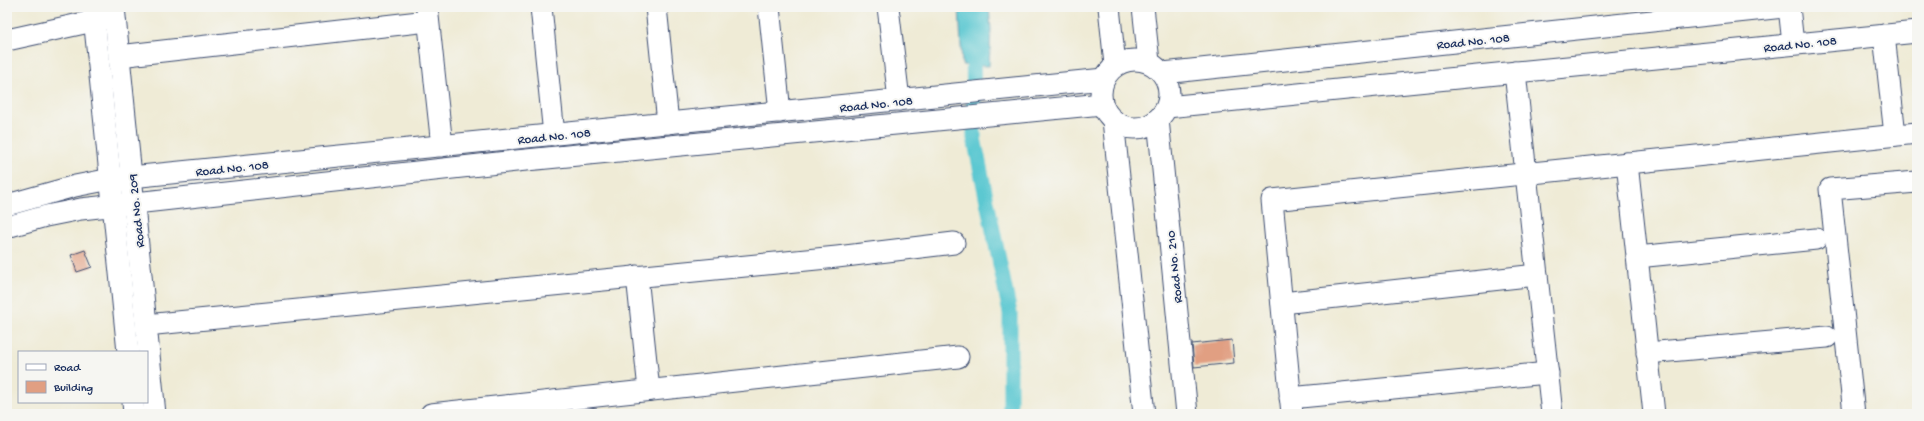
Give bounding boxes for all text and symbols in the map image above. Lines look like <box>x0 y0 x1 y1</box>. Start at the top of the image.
street label: Road No. 108 <box>1436 31 1511 54</box>
street label: Road No. 108 <box>1763 34 1838 57</box>
street label: Road No. 108 <box>839 94 914 117</box>
street label: Road No. 108 <box>517 126 592 149</box>
street label: Road No. 108 <box>195 158 270 181</box>
street label: Road No. 209 <box>126 173 149 248</box>
street label: Road No. 210 <box>1164 229 1187 304</box>
legend <box>18 351 148 403</box>
text: Road <box>54 362 81 376</box>
text: Building <box>53 382 93 396</box>

